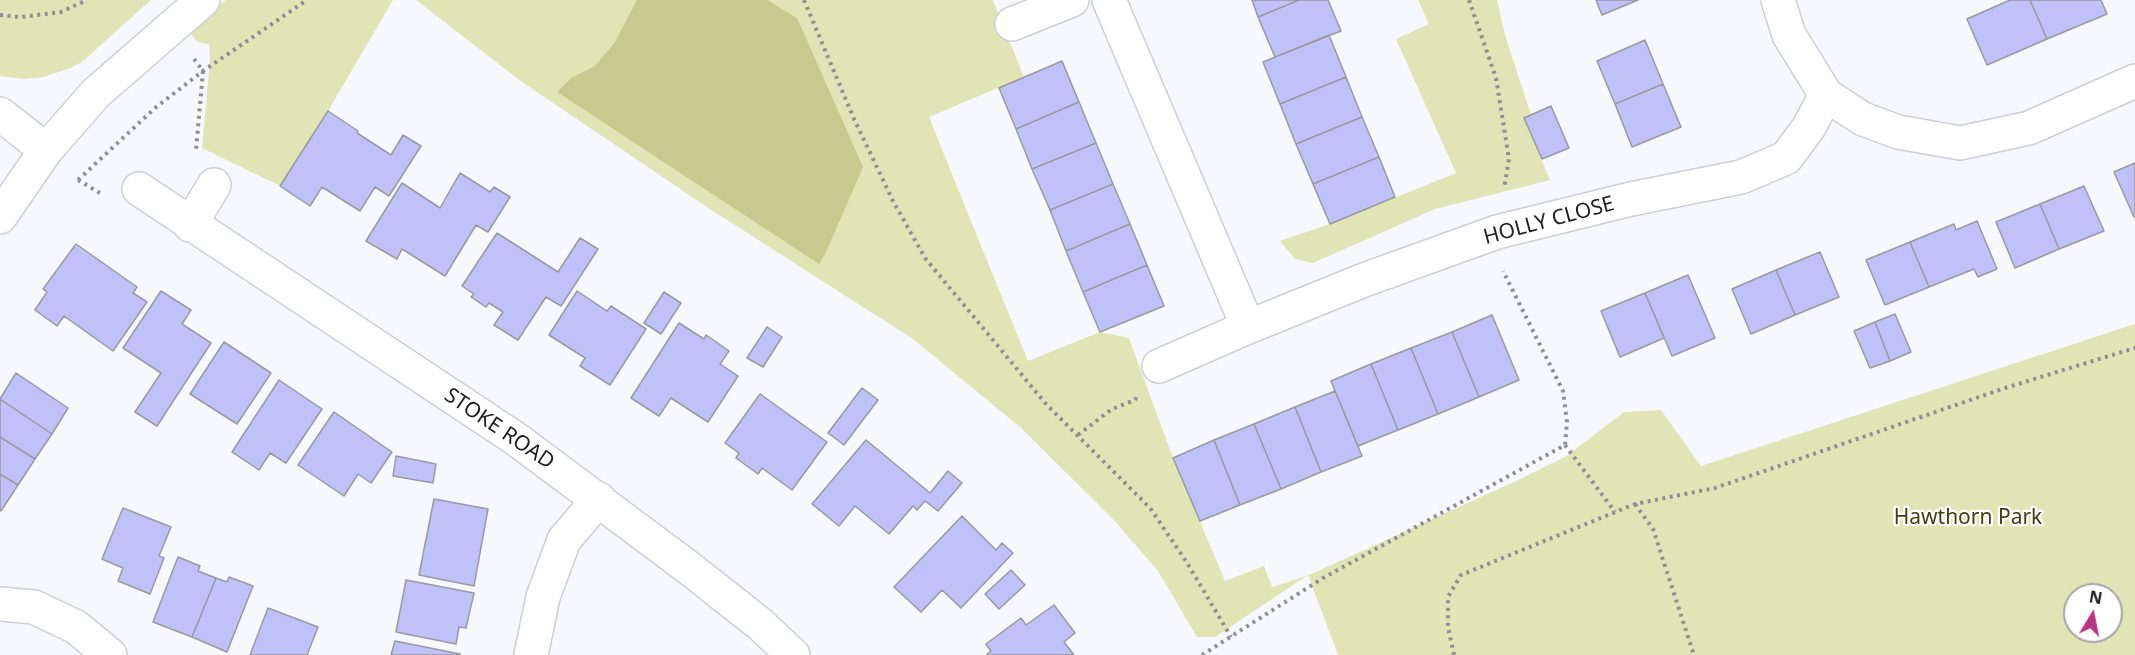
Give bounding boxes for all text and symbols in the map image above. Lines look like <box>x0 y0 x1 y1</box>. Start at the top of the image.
street label: HOLLY CLOSE <box>1481 191 1617 251</box>
street label: STOKE ROAD <box>439 383 559 475</box>
park label: Hawthorn Park <box>1894 505 2042 531</box>
north arrow <box>2063 583 2123 643</box>
text: N <box>2087 585 2104 609</box>

